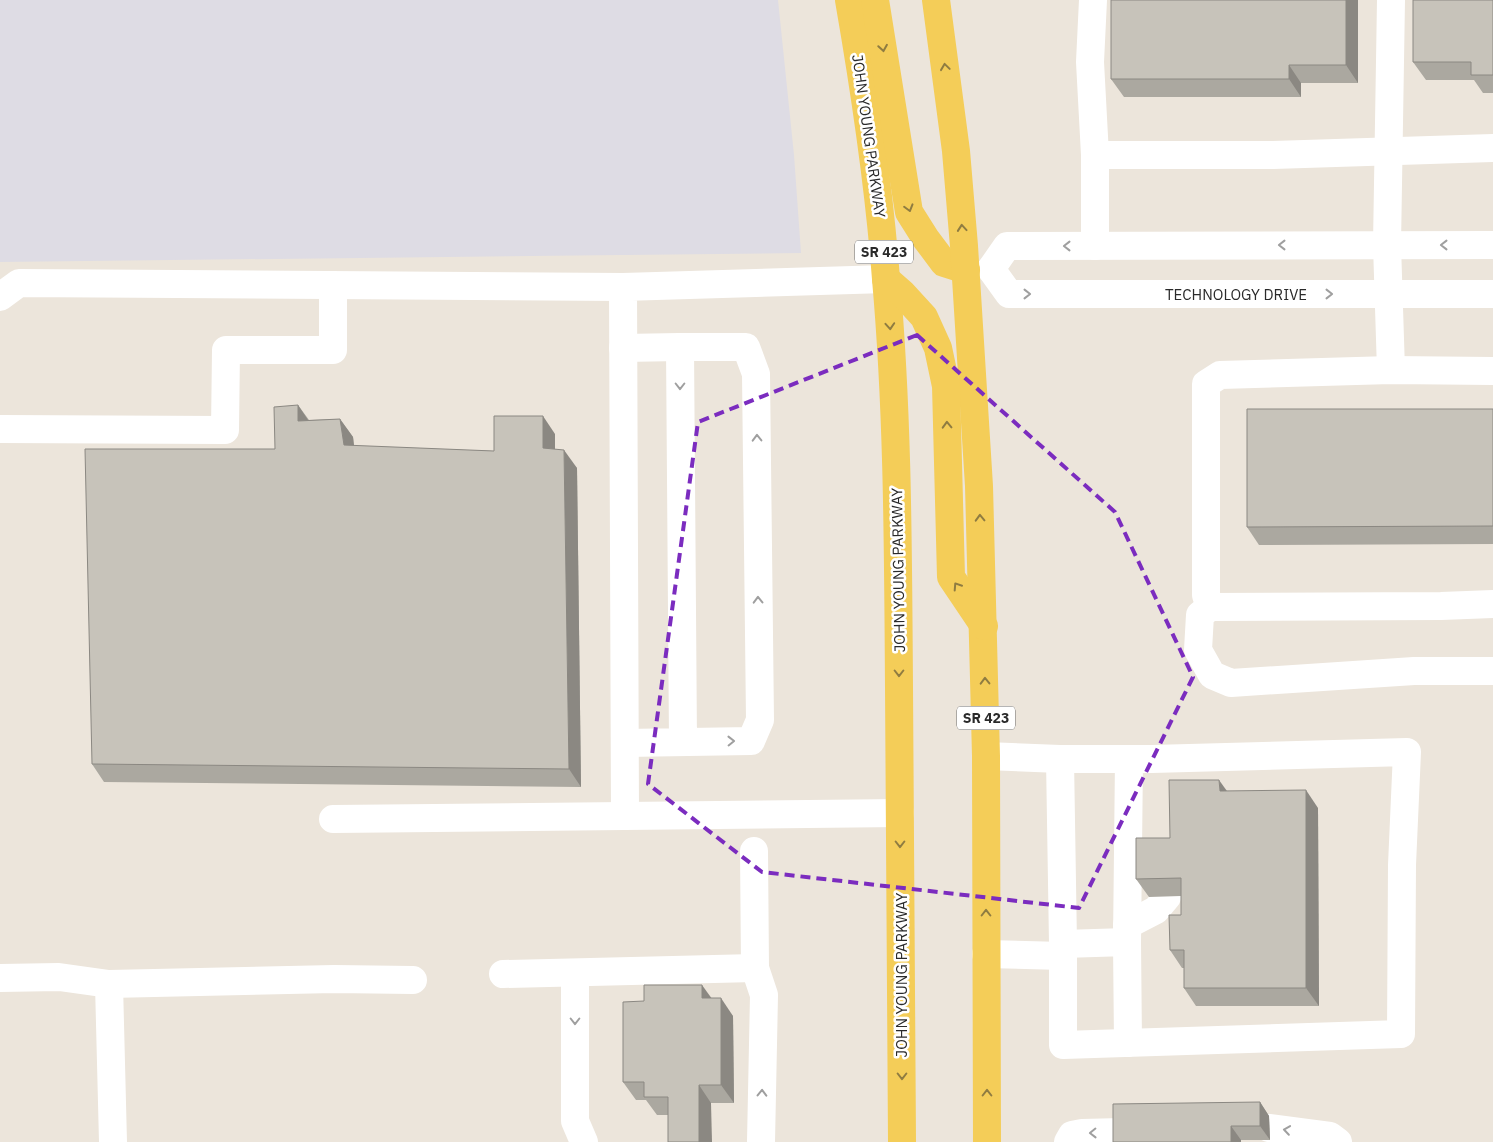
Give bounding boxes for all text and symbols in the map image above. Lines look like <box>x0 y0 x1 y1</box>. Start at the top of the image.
one-way arrow <box>878 44 888 52</box>
street label: JOHN YOUNG PARKWAY <box>848 53 890 219</box>
one-way arrow <box>940 63 951 71</box>
one-way arrow <box>904 204 914 212</box>
one-way arrow <box>957 224 968 232</box>
road number: SR 423 <box>855 240 913 264</box>
one-way arrow <box>1278 240 1286 250</box>
one-way arrow <box>1440 240 1448 250</box>
one-way arrow <box>1063 241 1070 251</box>
street label: TECHNOLOGY DRIVE <box>1165 285 1307 304</box>
one-way arrow <box>1024 289 1031 299</box>
one-way arrow <box>1326 289 1334 299</box>
one-way arrow <box>884 322 895 330</box>
one-way arrow <box>675 383 685 391</box>
one-way arrow <box>941 421 952 429</box>
one-way arrow <box>752 433 762 441</box>
street label: JOHN YOUNG PARKWAY <box>887 487 909 653</box>
one-way arrow <box>975 514 985 522</box>
one-way arrow <box>954 582 963 591</box>
one-way arrow <box>753 596 764 604</box>
one-way arrow <box>894 670 904 678</box>
one-way arrow <box>980 677 990 684</box>
road number: SR 423 <box>957 706 1015 730</box>
one-way arrow <box>728 736 736 746</box>
one-way arrow <box>895 840 905 848</box>
street label: JOHN YOUNG PARKWAY <box>892 892 911 1057</box>
one-way arrow <box>981 909 991 917</box>
one-way arrow <box>570 1018 580 1026</box>
one-way arrow <box>897 1072 907 1080</box>
one-way arrow <box>757 1089 767 1097</box>
one-way arrow <box>982 1089 992 1097</box>
one-way arrow <box>1283 1125 1291 1136</box>
one-way arrow <box>1089 1128 1096 1138</box>

